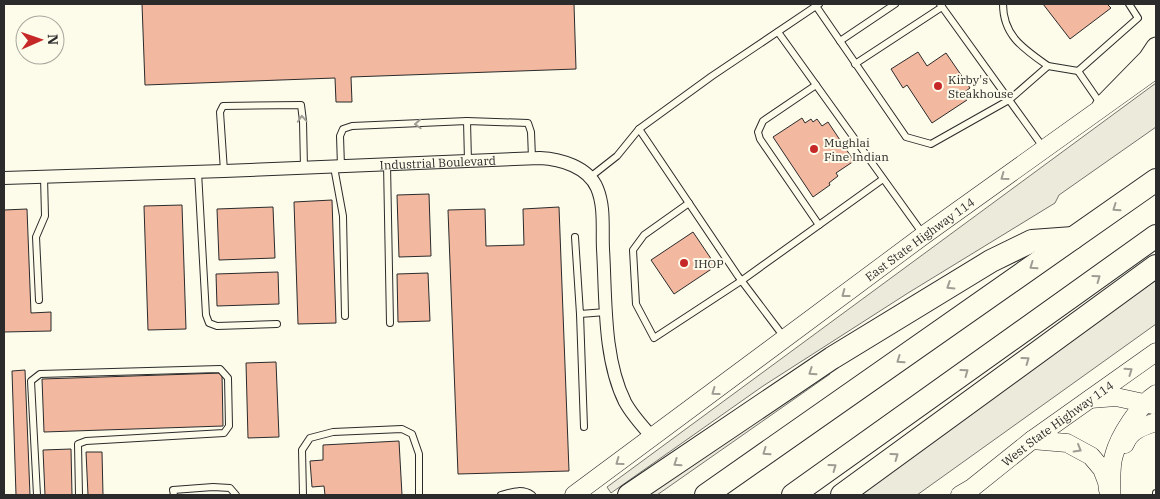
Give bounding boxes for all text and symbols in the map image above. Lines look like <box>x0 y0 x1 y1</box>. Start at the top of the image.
north arrow <box>15 15 65 65</box>
text: N <box>44 34 62 45</box>
place label: Kirby's Steakhouse <box>948 72 1013 101</box>
marker: Kirby's Steakhouse <box>932 80 944 92</box>
one-way arrow <box>297 115 308 123</box>
one-way arrow <box>414 118 422 129</box>
place label: Mughlai Fine Indian <box>824 135 889 164</box>
marker: Mughlai Fine Indian <box>808 143 820 155</box>
street label: Industrial Boulevard <box>379 152 496 172</box>
one-way arrow <box>1000 171 1010 180</box>
street label: East State Highway 114 <box>862 194 977 284</box>
one-way arrow <box>1113 202 1122 211</box>
place label: IHOP <box>694 256 724 271</box>
marker: IHOP <box>678 257 690 269</box>
one-way arrow <box>1029 260 1039 269</box>
one-way arrow <box>1091 275 1101 284</box>
one-way arrow <box>946 280 955 289</box>
one-way arrow <box>842 288 851 296</box>
one-way arrow <box>896 354 906 363</box>
one-way arrow <box>1020 357 1030 366</box>
one-way arrow <box>808 366 817 375</box>
one-way arrow <box>1123 368 1132 377</box>
one-way arrow <box>959 370 968 378</box>
street label: West State Highway 114 <box>998 377 1116 469</box>
one-way arrow <box>712 386 721 394</box>
one-way arrow <box>1073 443 1082 453</box>
one-way arrow <box>763 446 772 455</box>
one-way arrow <box>889 453 899 462</box>
one-way arrow <box>616 457 625 465</box>
one-way arrow <box>673 457 683 466</box>
one-way arrow <box>827 464 837 473</box>

